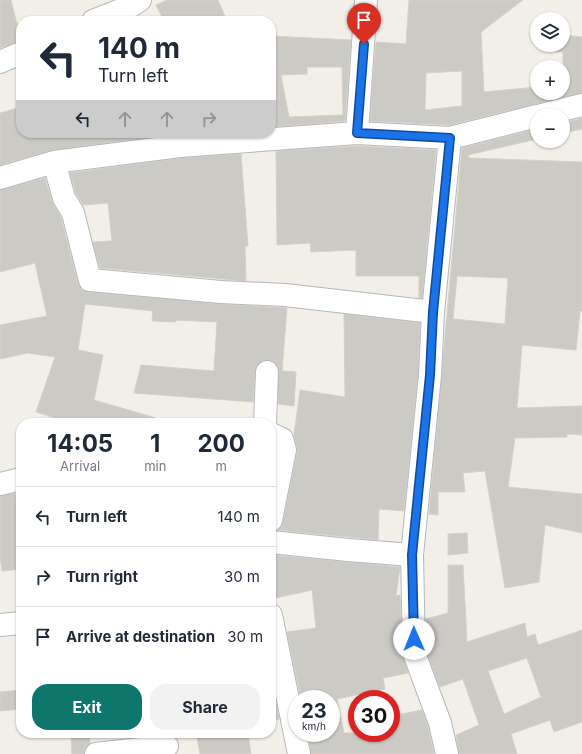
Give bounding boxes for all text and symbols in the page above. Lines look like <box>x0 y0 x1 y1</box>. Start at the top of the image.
pin <box>347 3 381 44</box>
icon: arrive <box>353 9 375 31</box>
map controls <box>530 12 570 148</box>
button: layers <box>530 12 570 52</box>
text: 140 m <box>98 31 180 65</box>
icon: left <box>32 32 84 84</box>
button: + <box>530 60 570 100</box>
text: Turn left <box>98 65 168 86</box>
icon: left <box>72 108 94 130</box>
icon: ahead <box>114 108 136 130</box>
icon: ahead <box>156 108 178 130</box>
icon: right <box>198 108 220 130</box>
button: − <box>530 108 570 148</box>
text: 14:05 <box>47 429 113 458</box>
text: 1 <box>150 429 160 458</box>
text: 200 <box>197 429 245 458</box>
text: Arrival <box>60 458 100 474</box>
text: min <box>144 458 166 474</box>
text: m <box>215 458 227 474</box>
icon: left <box>32 506 54 528</box>
text: Turn left <box>66 507 127 526</box>
text: 140 m <box>217 507 260 526</box>
icon: right <box>32 566 54 588</box>
text: Turn right <box>66 567 138 586</box>
text: 30 m <box>224 567 260 586</box>
position arrow <box>393 618 435 660</box>
icon: arrive <box>32 626 54 648</box>
text: Arrive at destination <box>66 627 215 646</box>
text: 30 m <box>227 627 263 646</box>
button: Exit <box>32 684 142 730</box>
button: Share <box>150 684 260 730</box>
speed limit sign: 30 <box>348 690 400 742</box>
text: 23 <box>301 699 327 723</box>
text: km/h <box>302 720 326 732</box>

